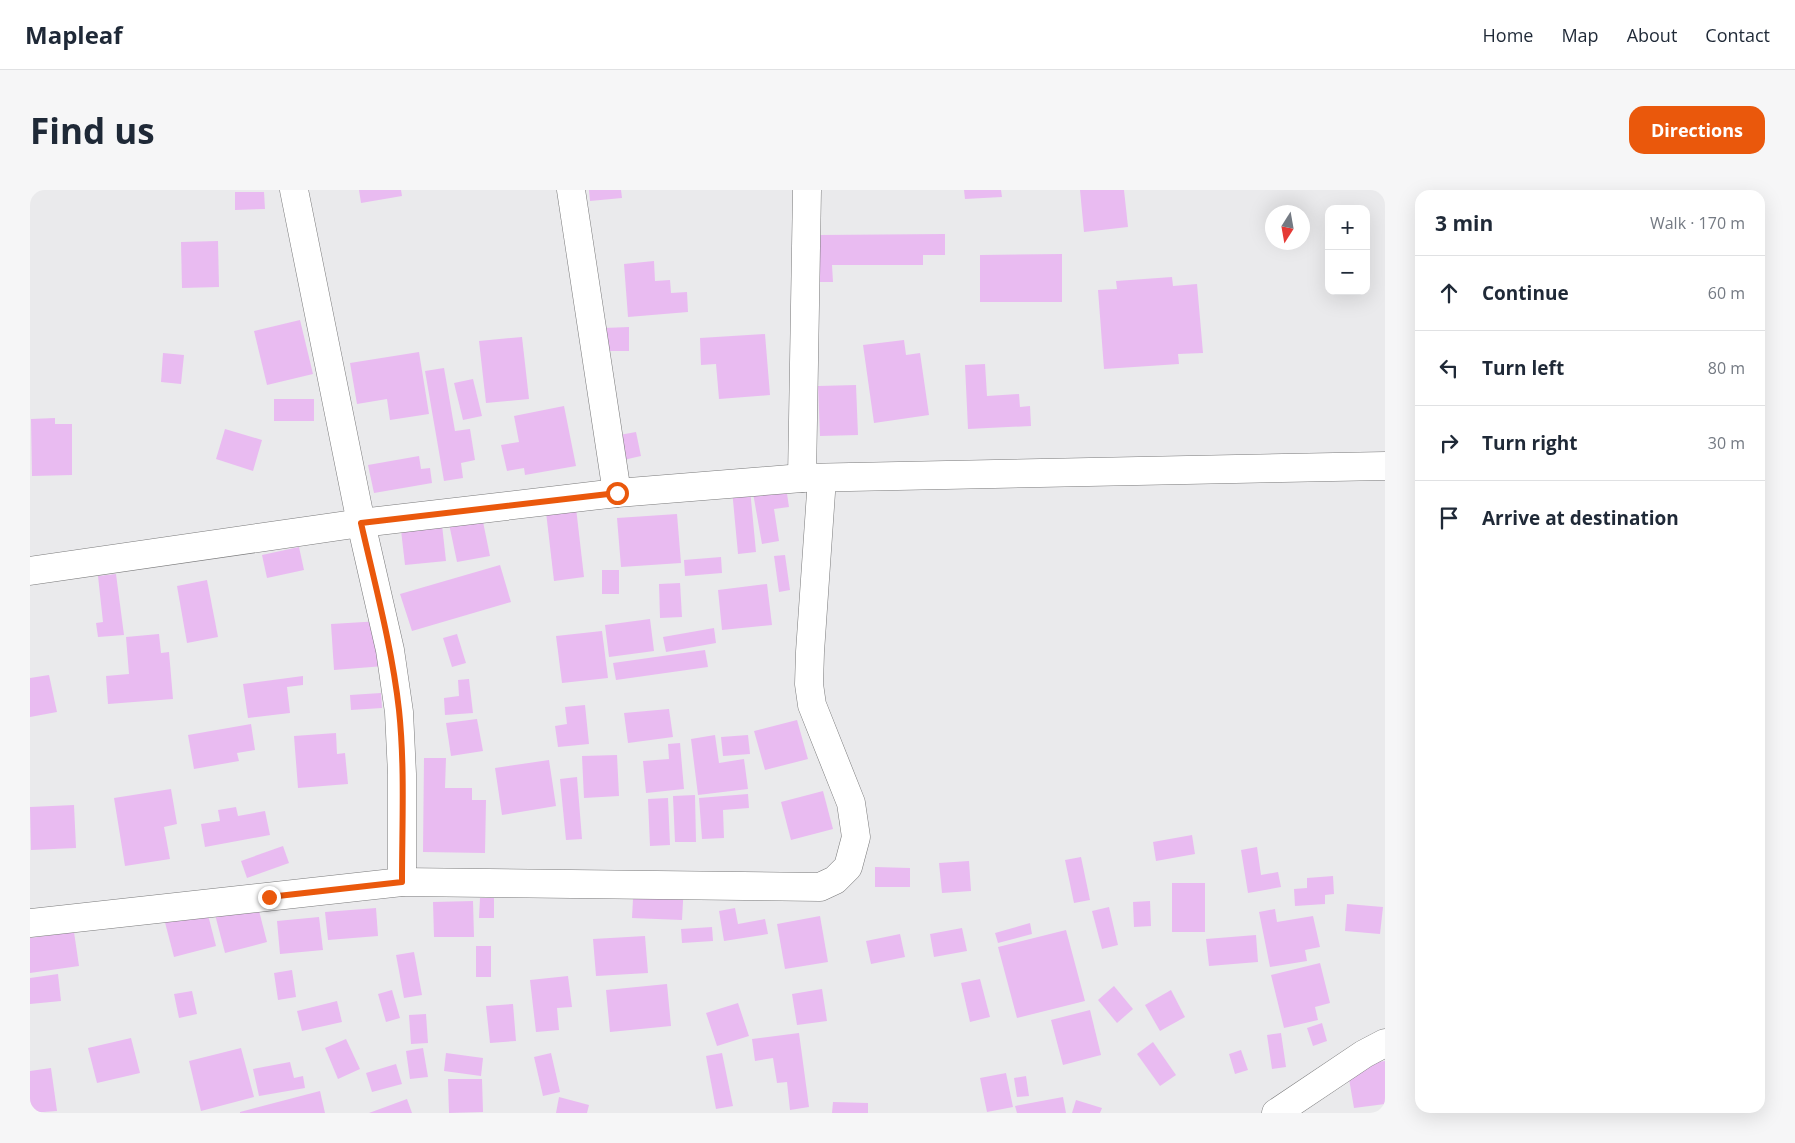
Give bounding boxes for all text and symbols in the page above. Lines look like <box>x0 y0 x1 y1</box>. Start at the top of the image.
text: Mapleaf <box>25 18 123 51</box>
text: Home <box>1483 23 1533 47</box>
text: Map <box>1561 23 1599 47</box>
text: About <box>1627 23 1677 47</box>
text: Contact <box>1705 23 1770 47</box>
button: Directions <box>1629 106 1765 154</box>
text: Find us <box>30 107 155 154</box>
north arrow <box>1265 205 1310 250</box>
map controls <box>1325 205 1370 295</box>
button: + <box>1325 205 1370 250</box>
text: 3 min <box>1435 209 1493 237</box>
text: Walk · 170 m <box>1650 212 1745 234</box>
button: − <box>1325 250 1370 295</box>
icon: ahead <box>1435 279 1463 307</box>
text: Continue <box>1482 280 1569 306</box>
text: 60 m <box>1708 282 1745 304</box>
icon: left <box>1435 354 1463 382</box>
text: Turn left <box>1482 355 1564 381</box>
text: 80 m <box>1708 357 1745 379</box>
icon: right <box>1435 429 1463 457</box>
text: Turn right <box>1482 430 1577 456</box>
text: 30 m <box>1708 432 1745 454</box>
route start <box>606 482 629 505</box>
icon: arrive <box>1435 504 1463 532</box>
text: Arrive at destination <box>1482 505 1679 531</box>
route end <box>258 886 281 909</box>

